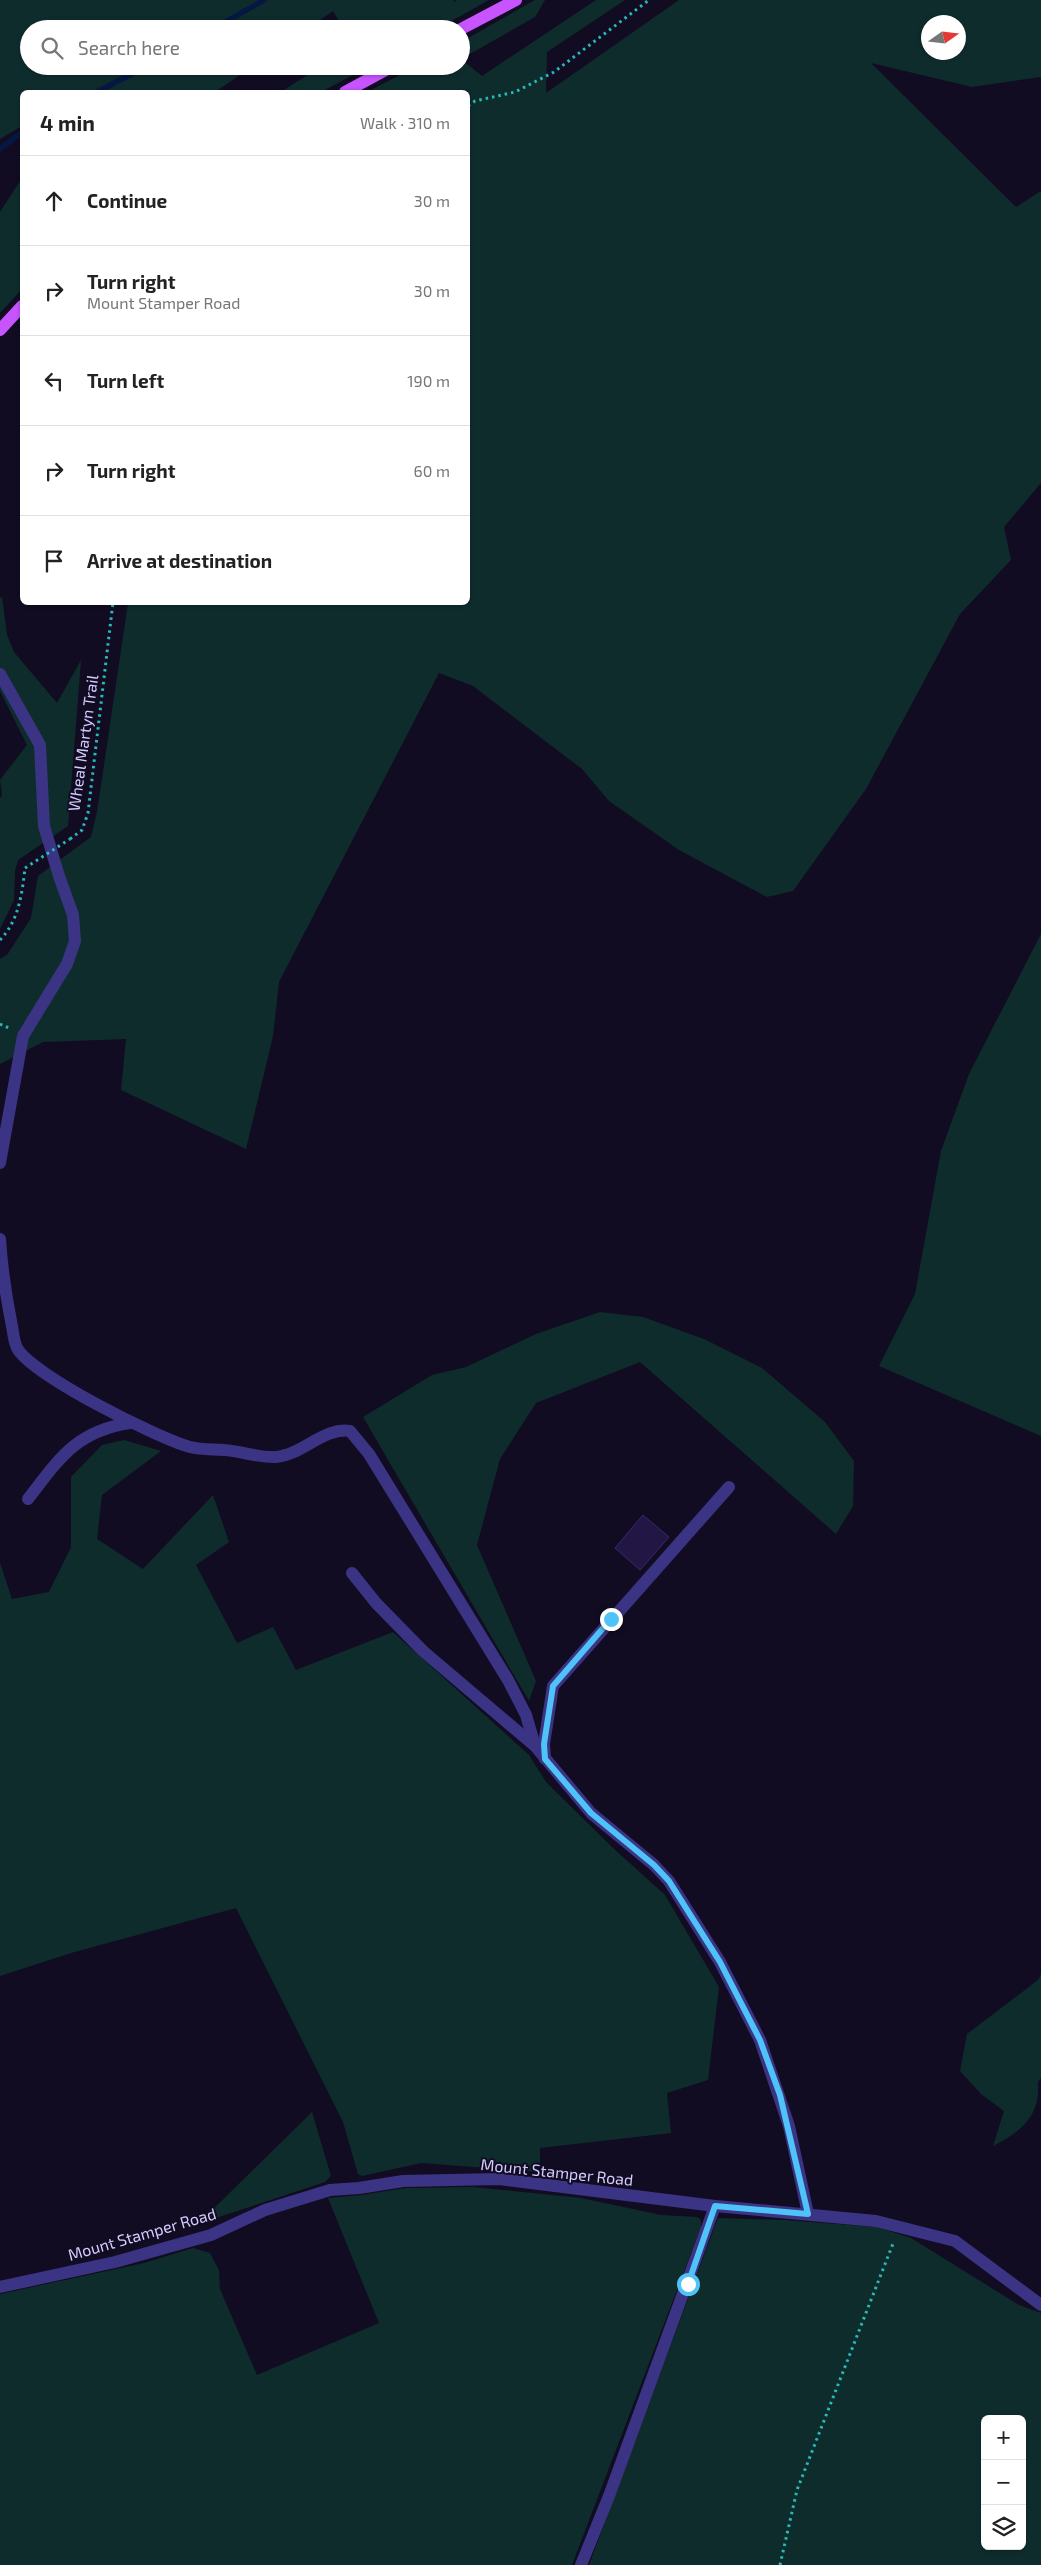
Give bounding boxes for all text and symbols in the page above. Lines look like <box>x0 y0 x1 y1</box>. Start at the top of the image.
north arrow <box>921 15 966 60</box>
search box <box>20 20 470 75</box>
icon: search <box>38 34 66 62</box>
text: Search here <box>78 36 180 59</box>
text: 4 min <box>40 110 95 135</box>
text: Walk · 310 m <box>360 113 450 132</box>
icon: ahead <box>40 187 68 215</box>
text: Continue <box>87 189 167 212</box>
text: 30 m <box>414 191 450 210</box>
text: Turn right <box>87 270 175 293</box>
icon: right <box>40 277 68 305</box>
text: 30 m <box>414 281 450 300</box>
text: Mount Stamper Road <box>87 293 240 312</box>
icon: left <box>40 367 68 395</box>
text: Turn left <box>87 369 164 392</box>
text: 190 m <box>407 371 450 390</box>
icon: right <box>40 457 68 485</box>
text: Turn right <box>87 459 175 482</box>
text: 60 m <box>414 461 450 480</box>
icon: arrive <box>40 547 68 575</box>
text: Arrive at destination <box>87 549 272 572</box>
street label: Wheal Martyn Trail <box>64 673 102 812</box>
route end <box>600 1608 623 1631</box>
street label: Mount Stamper Road <box>480 2154 634 2189</box>
street label: Mount Stamper Road <box>66 2203 218 2264</box>
route start <box>677 2273 700 2296</box>
map controls <box>981 2415 1026 2550</box>
button: + <box>981 2415 1026 2460</box>
button: − <box>981 2460 1026 2505</box>
button: layers <box>981 2505 1026 2550</box>

